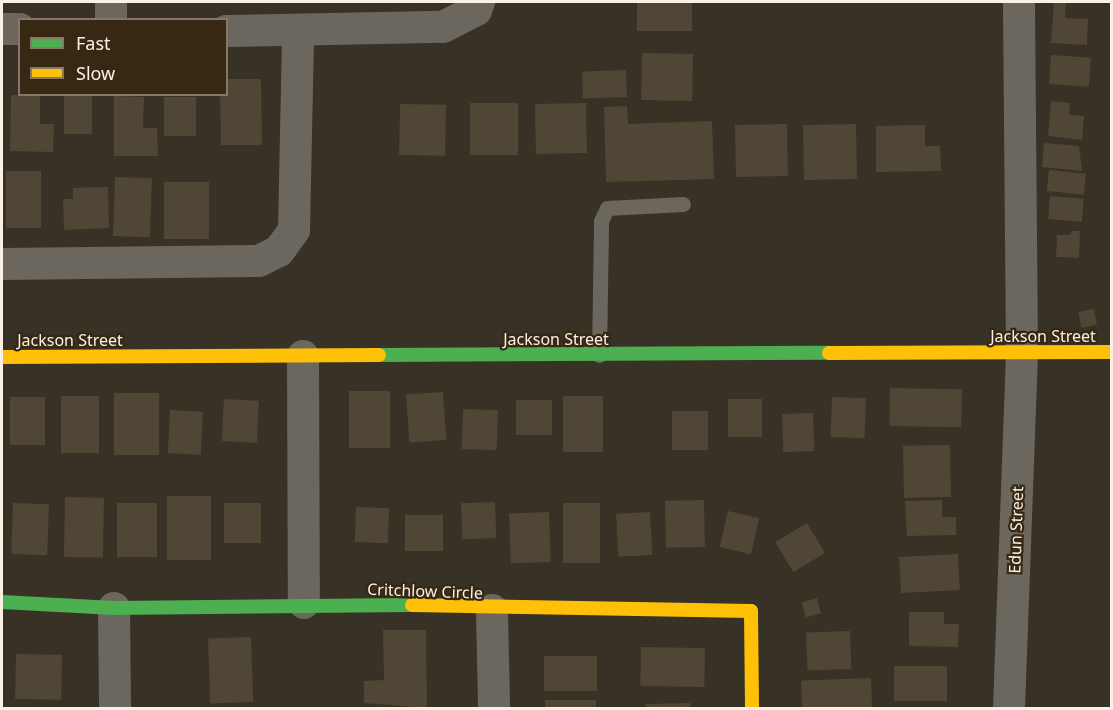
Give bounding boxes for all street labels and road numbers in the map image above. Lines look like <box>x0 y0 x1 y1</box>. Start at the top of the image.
street label: Jackson Street <box>990 326 1096 346</box>
street label: Jackson Street <box>503 329 609 349</box>
street label: Jackson Street <box>17 330 123 350</box>
street label: Edun Street <box>1005 486 1027 574</box>
street label: Critchlow Circle <box>367 579 483 603</box>

